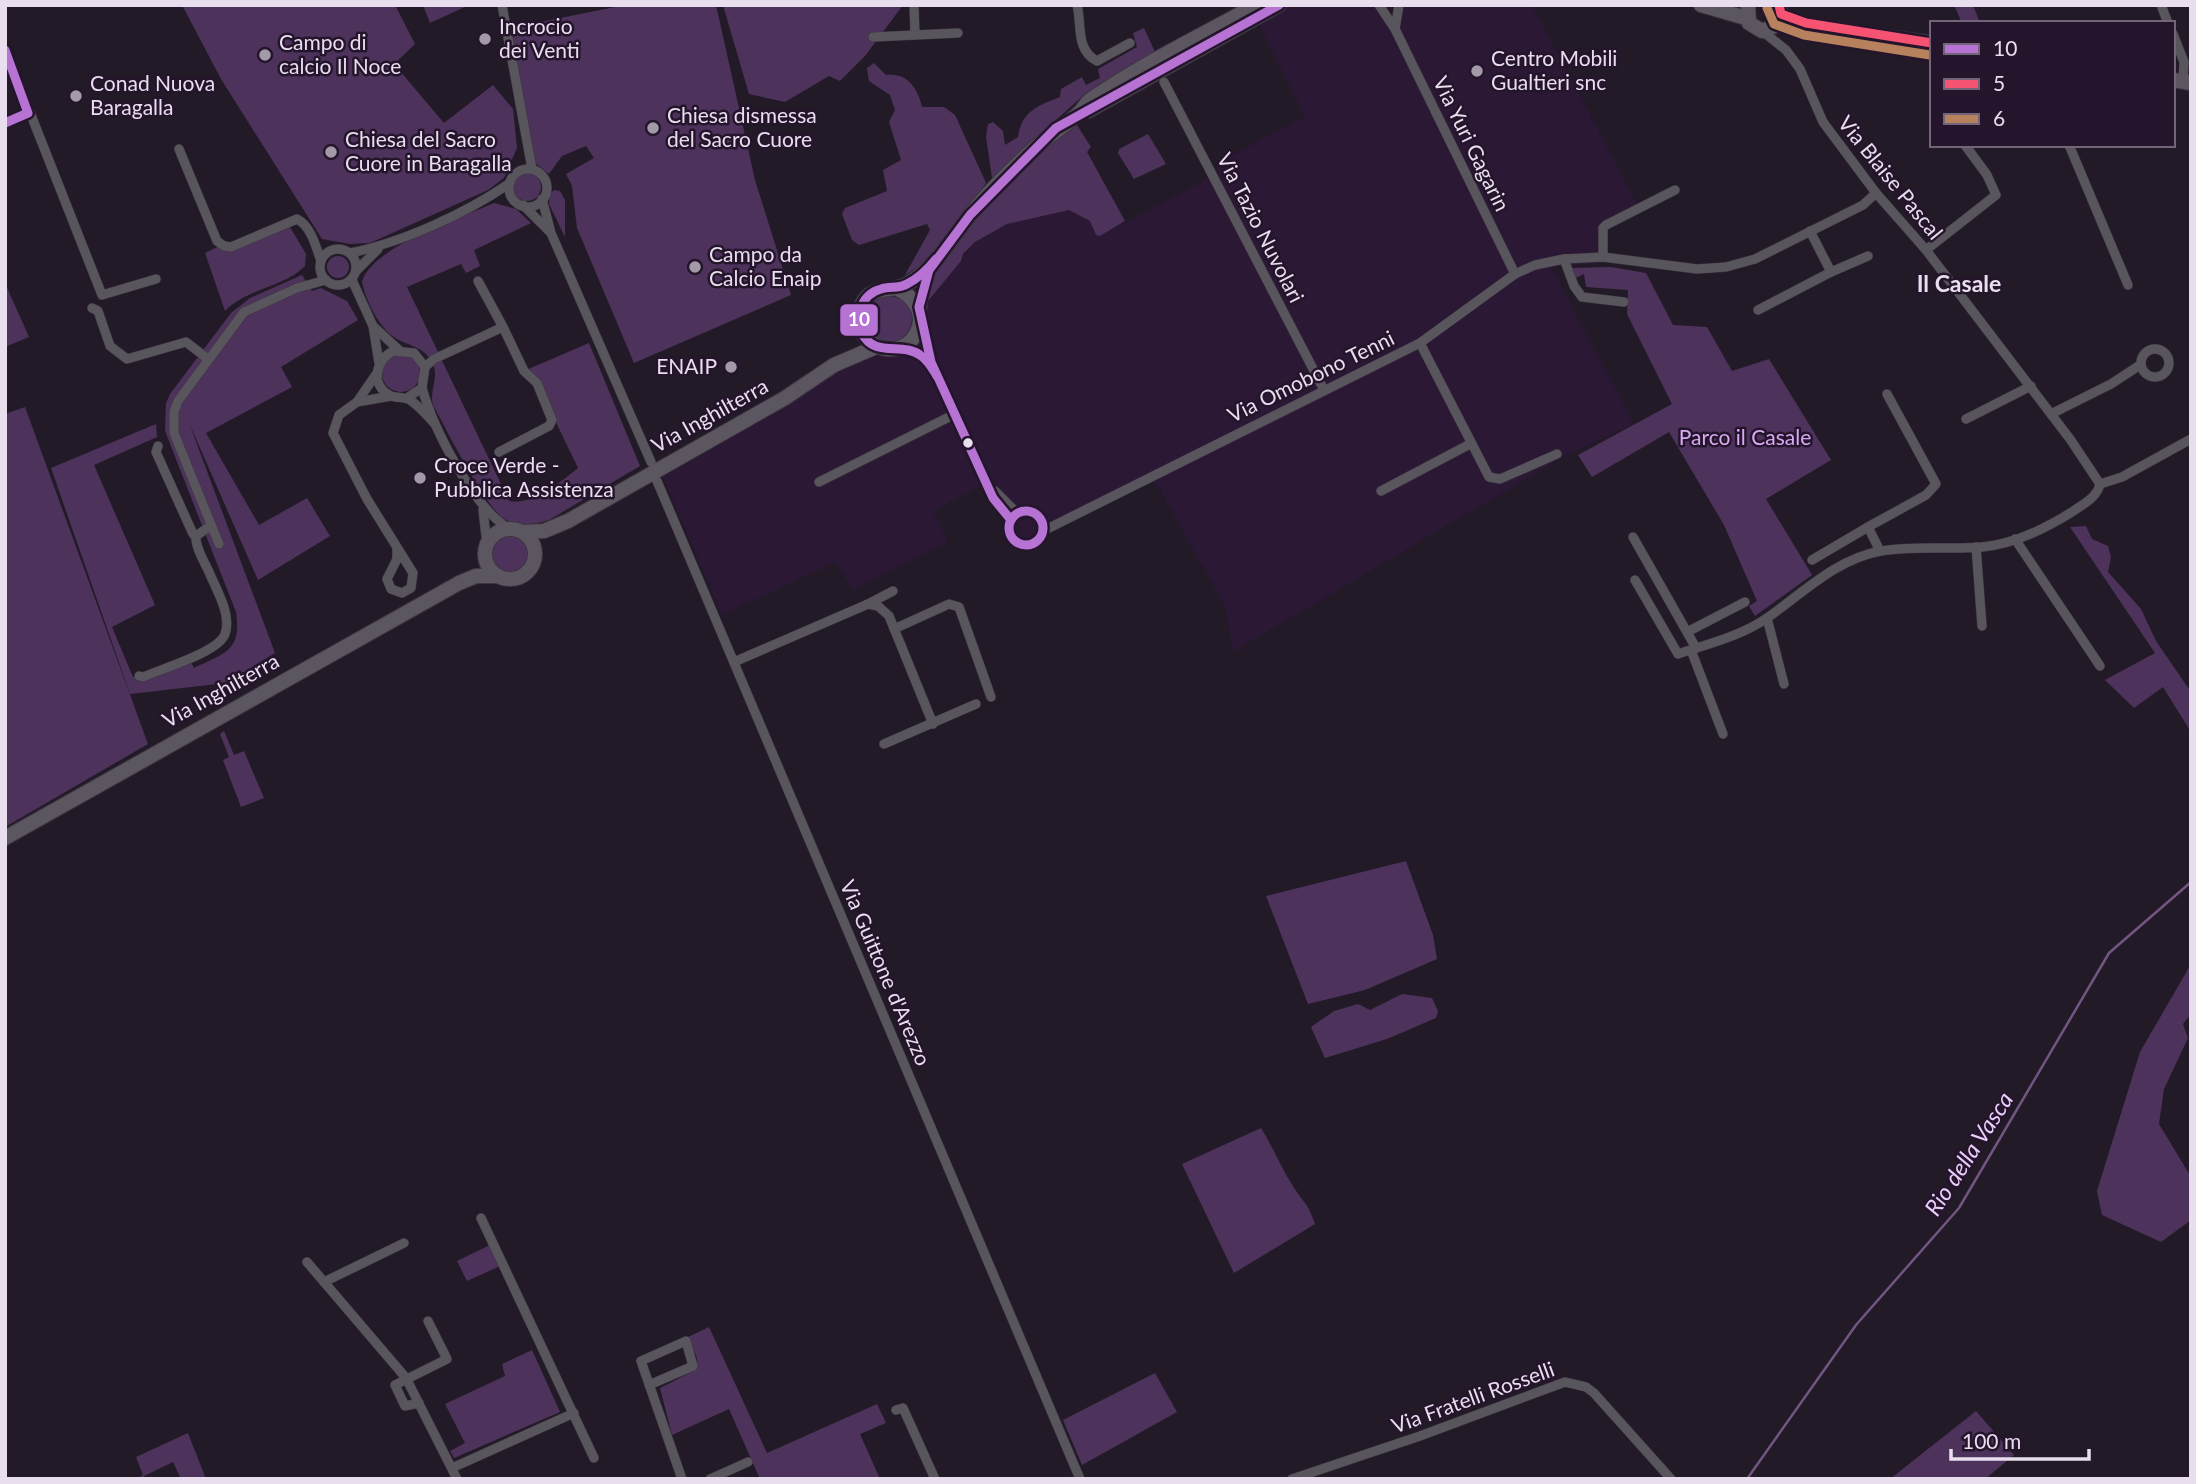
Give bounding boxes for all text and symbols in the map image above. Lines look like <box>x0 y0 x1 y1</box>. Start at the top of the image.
place label: Incrocio dei Venti <box>499 13 580 62</box>
legend <box>1930 21 2175 147</box>
place label: Campo di calcio Il Noce <box>279 29 401 78</box>
marker: Incrocio dei Venti <box>477 31 493 47</box>
text: 10 <box>1993 35 2017 60</box>
place label: Centro Mobili Gualtieri snc <box>1491 45 1617 94</box>
marker: Campo di calcio Il Noce <box>257 47 273 63</box>
marker: Centro Mobili Gualtieri snc <box>1469 63 1485 79</box>
place label: Conad Nuova Baragalla <box>90 70 215 119</box>
text: 5 <box>1993 70 2005 95</box>
street label: Via Yuri Gagarin <box>1429 72 1516 215</box>
marker: Conad Nuova Baragalla <box>68 88 84 104</box>
place label: Chiesa dismessa del Sacro Cuore <box>667 102 817 151</box>
text: 6 <box>1993 105 2005 130</box>
street label: Via Blaise Pascal <box>1834 110 1949 244</box>
marker: Chiesa dismessa del Sacro Cuore <box>645 120 661 136</box>
place label: Chiesa del Sacro Cuore in Baragalla <box>345 126 512 175</box>
marker: Chiesa del Sacro Cuore in Baragalla <box>323 144 339 160</box>
street label: Via Tazio Nuvolari <box>1213 148 1310 306</box>
place label: Campo da Calcio Enaip <box>709 241 822 290</box>
marker: Campo da Calcio Enaip <box>687 259 703 275</box>
district label: Il Casale <box>1917 269 2001 297</box>
line badge: 10 <box>839 303 879 337</box>
text: 10 <box>848 307 870 330</box>
street label: Via Omobono Tenni <box>1223 324 1398 427</box>
place label: ENAIP <box>656 353 717 378</box>
marker: ENAIP <box>723 359 739 375</box>
street label: Via Inghilterra <box>647 372 772 457</box>
park label: Parco il Casale <box>1679 424 1811 449</box>
unlabelled marker <box>961 436 975 450</box>
place label: Croce Verde - Pubblica Assistenza <box>434 452 614 501</box>
marker: Croce Verde - Pubblica Assistenza <box>412 470 428 486</box>
street label: Via Inghilterra <box>158 647 283 732</box>
street label: Via Guittone d'Arezzo <box>836 876 937 1069</box>
water label: Rio della Vasca <box>1918 1086 2018 1220</box>
street label: Via Fratelli Rosselli <box>1388 1356 1557 1438</box>
scale bar <box>1951 1418 2089 1462</box>
text: 100 m <box>1962 1428 2021 1453</box>

